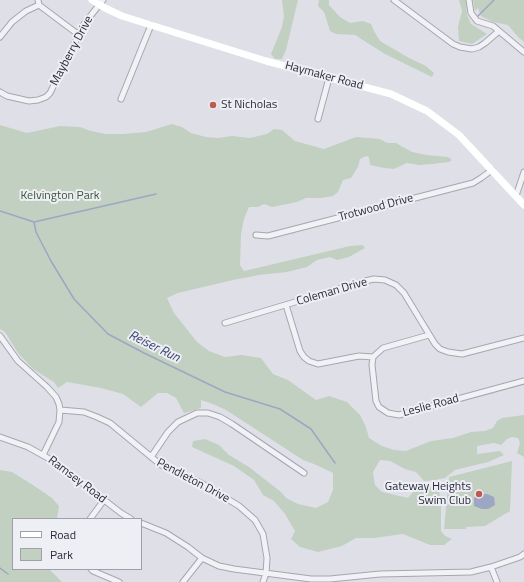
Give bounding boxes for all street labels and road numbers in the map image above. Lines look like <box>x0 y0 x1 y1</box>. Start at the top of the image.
street label: Mayberry Drive <box>48 14 96 88</box>
street label: Haymaker Road <box>283 59 365 93</box>
street label: Trotwood Drive <box>337 191 415 225</box>
street label: Coleman Drive <box>295 275 369 309</box>
street label: Leslie Road <box>401 392 461 420</box>
street label: Ramsey Road <box>45 453 109 507</box>
street label: Pendleton Drive <box>154 456 232 506</box>

